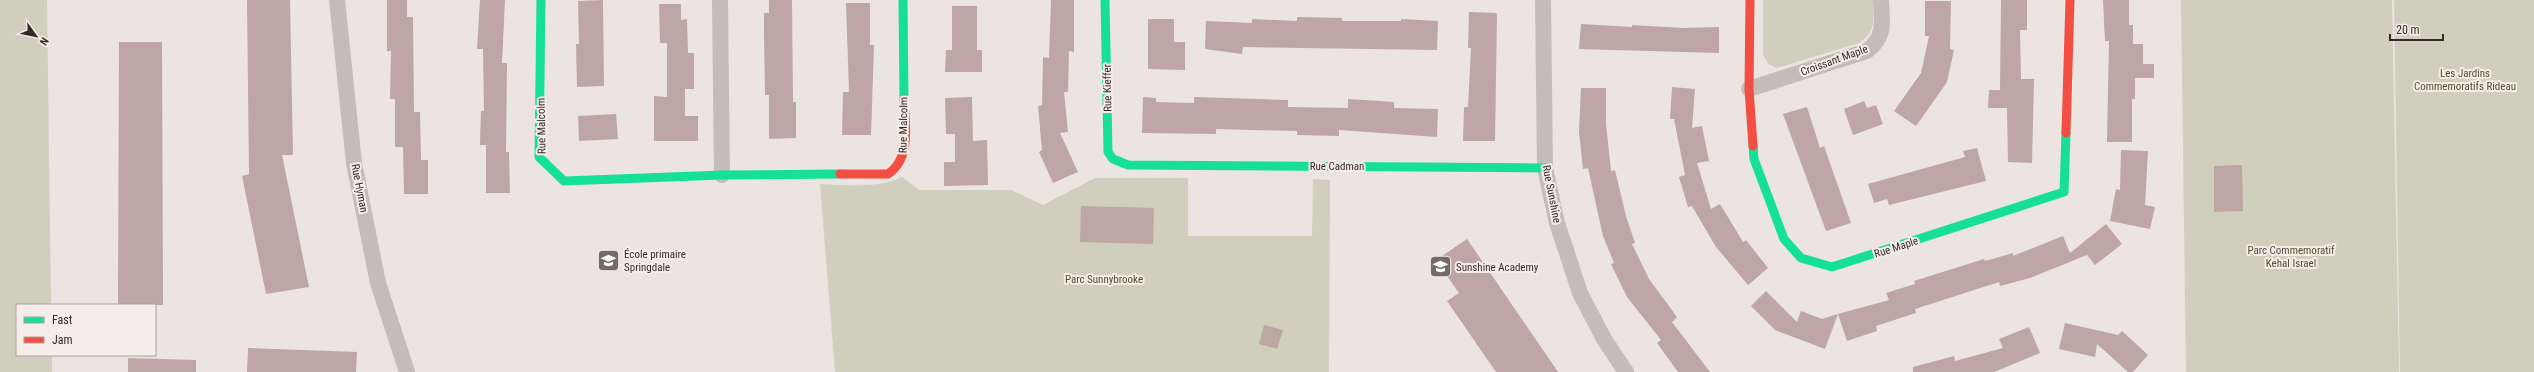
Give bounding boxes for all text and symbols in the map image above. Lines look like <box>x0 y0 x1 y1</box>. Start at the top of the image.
north arrow <box>16 16 56 56</box>
scale bar <box>2390 16 2443 42</box>
text: 20 m <box>2396 23 2420 37</box>
text: N <box>37 35 51 48</box>
street label: Croissant Maple <box>1799 42 1870 79</box>
street label: Rue Kieffer <box>1101 63 1114 112</box>
park label: Les Jardins Commemoratifs Rideau <box>2414 67 2516 93</box>
street label: Rue Malcolm <box>897 97 910 153</box>
street label: Rue Malcolm <box>535 98 548 154</box>
street label: Rue Cadman <box>1310 160 1364 173</box>
street label: Rue Hyman <box>348 163 371 213</box>
street label: Rue Sunshine <box>1540 164 1563 224</box>
street label: Rue Maple <box>1872 234 1920 261</box>
park label: Parc Commemoratif Kehal Israel <box>2247 244 2335 270</box>
school or university icon: École primaire Springdale <box>596 247 622 273</box>
place label: École primaire Springdale <box>624 248 686 274</box>
school or university icon: Sunshine Academy <box>1427 254 1453 280</box>
place label: Sunshine Academy <box>1456 261 1539 274</box>
park label: Parc Sunnybrooke <box>1065 273 1143 286</box>
legend <box>16 304 156 356</box>
text: Fast <box>52 313 73 327</box>
text: Jam <box>52 333 73 347</box>

